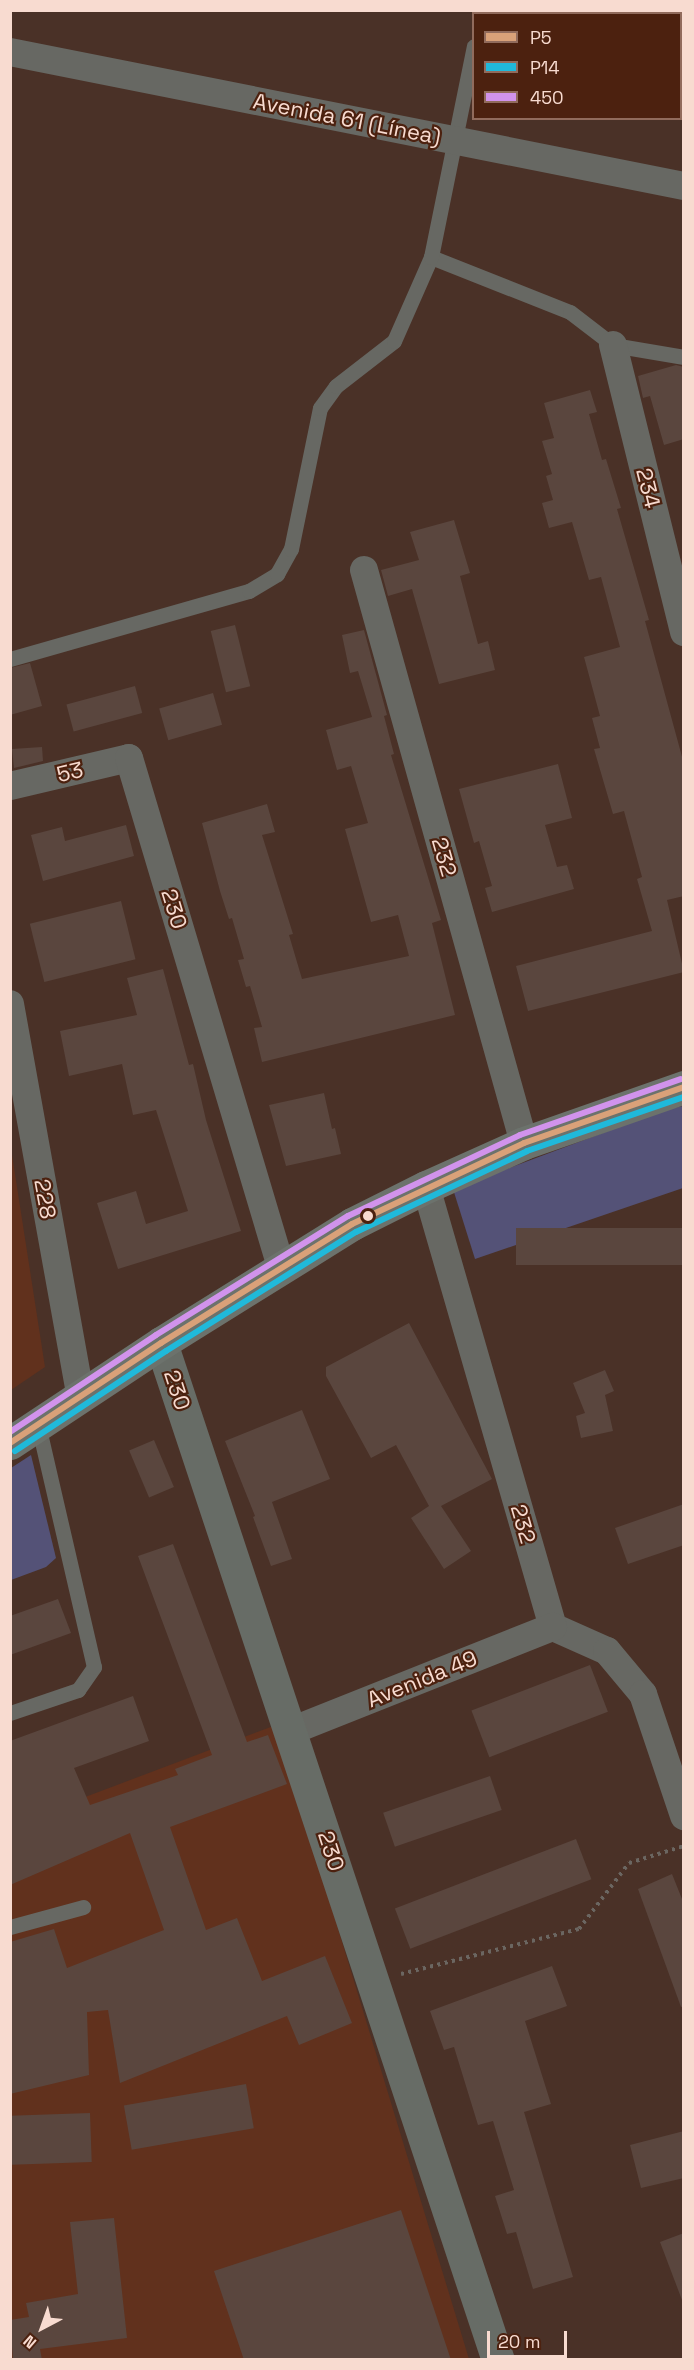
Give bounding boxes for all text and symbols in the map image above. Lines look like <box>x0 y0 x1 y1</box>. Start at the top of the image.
legend <box>472 12 682 120</box>
text: P5 <box>530 26 552 49</box>
text: P14 <box>530 56 560 79</box>
text: 450 <box>530 86 564 109</box>
street label: Avenida 61 (Línea) <box>251 88 443 150</box>
street label: 234 <box>630 465 666 511</box>
street label: 53 <box>54 756 86 788</box>
street label: 232 <box>426 834 462 880</box>
street label: 230 <box>155 886 193 932</box>
street label: 228 <box>29 1177 61 1221</box>
unlabelled marker <box>362 1210 374 1222</box>
street label: 230 <box>158 1367 196 1413</box>
street label: 232 <box>505 1501 541 1547</box>
street label: Avenida 49 <box>363 1645 481 1713</box>
street label: 230 <box>312 1828 350 1874</box>
north arrow <box>12 2298 72 2358</box>
scale bar <box>490 2319 570 2357</box>
text: 20 m <box>498 2330 541 2353</box>
text: N <box>19 2331 41 2353</box>

